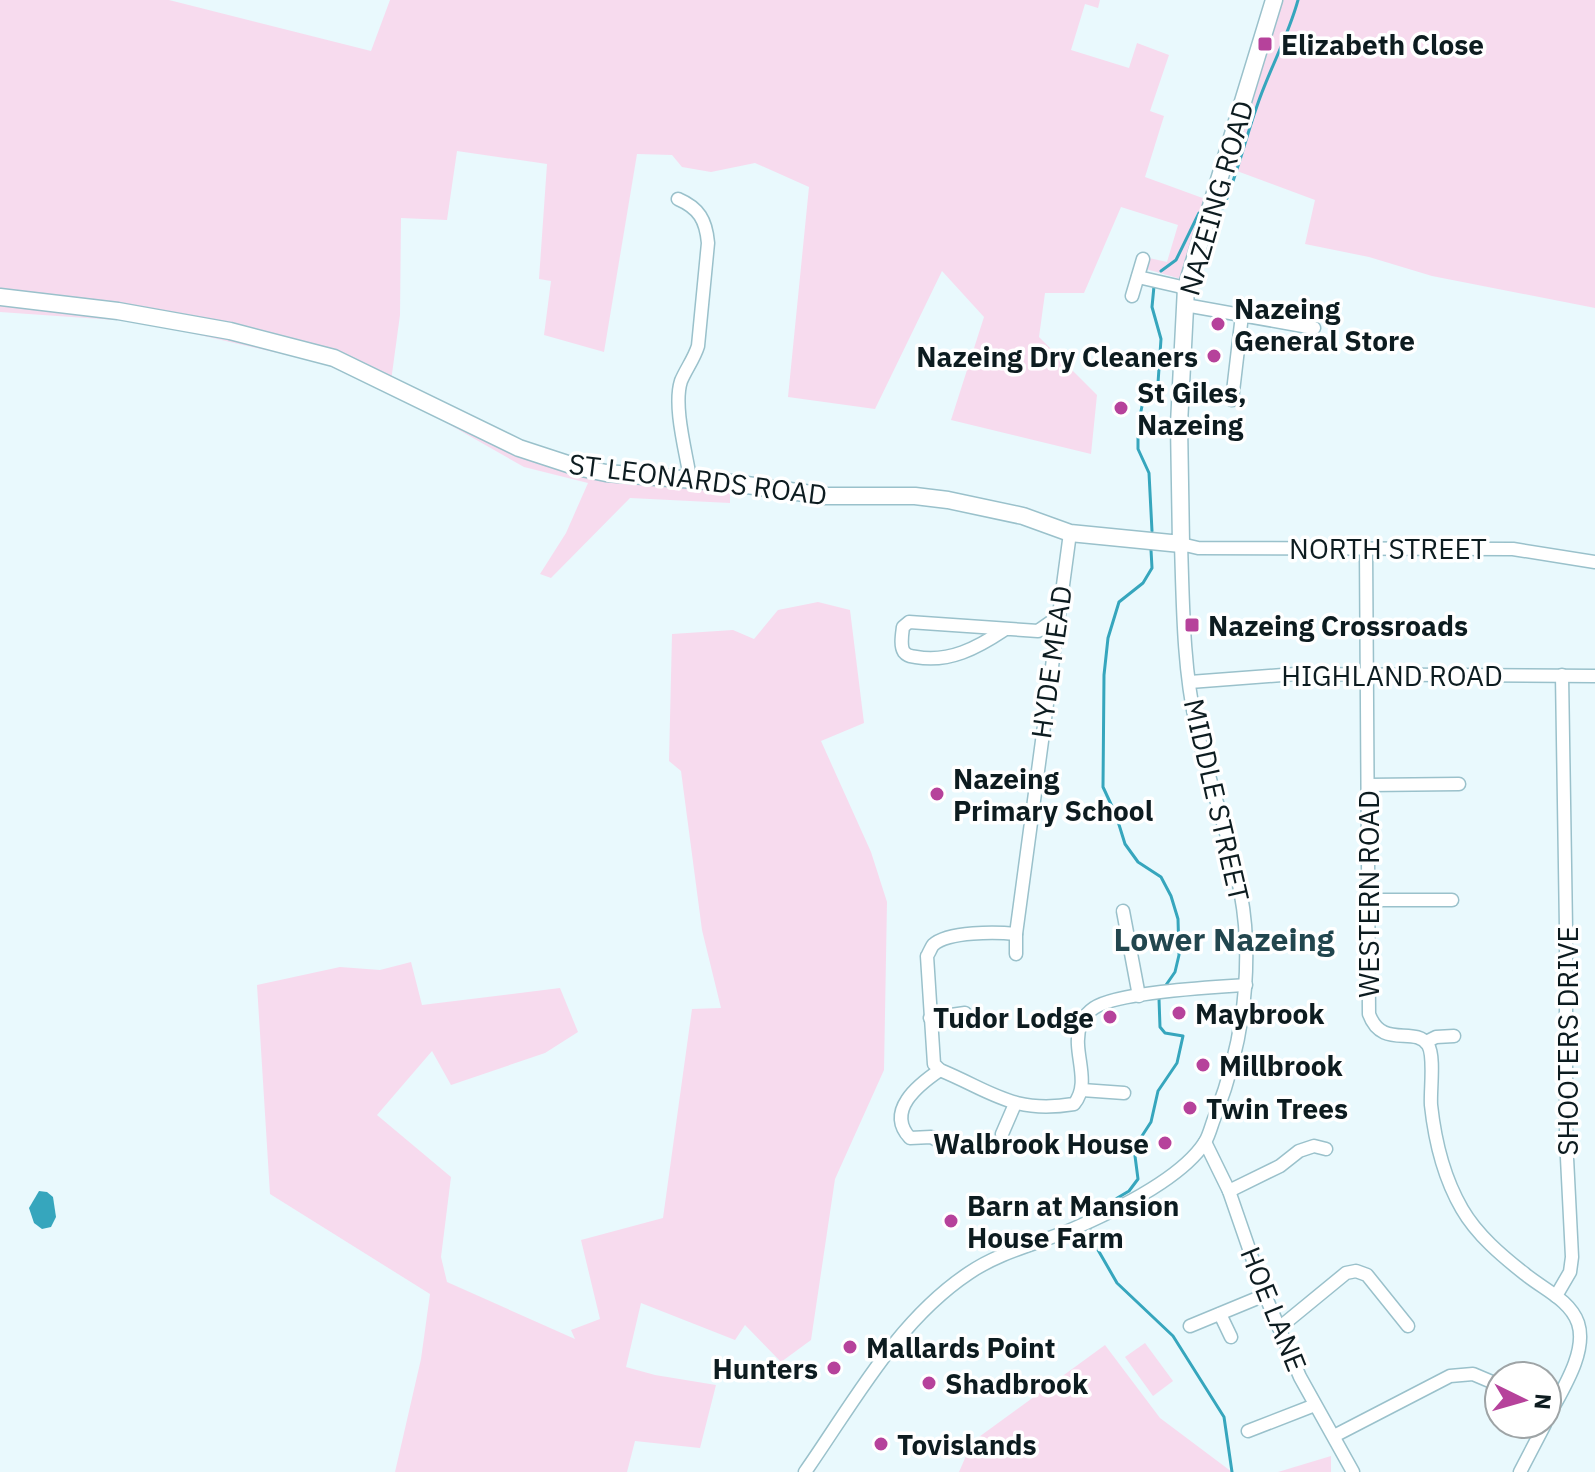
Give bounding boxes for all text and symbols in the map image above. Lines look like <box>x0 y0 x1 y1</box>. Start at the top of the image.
place label: Elizabeth Close <box>1281 26 1484 63</box>
marker: Elizabeth Close <box>1256 35 1274 53</box>
street label: NAZEING ROAD <box>1170 96 1262 300</box>
place label: Nazeing General Store <box>1234 290 1415 359</box>
marker: Nazeing General Store <box>1209 315 1227 333</box>
place label: Nazeing Dry Cleaners <box>916 338 1198 375</box>
marker: Nazeing Dry Cleaners <box>1205 347 1223 365</box>
place label: St Giles, Nazeing <box>1137 374 1247 443</box>
marker: St Giles, Nazeing <box>1112 399 1130 417</box>
street label: ST LEONARDS ROAD <box>567 445 829 513</box>
street label: NORTH STREET <box>1289 530 1487 567</box>
street label: HYDE MEAD <box>1022 583 1080 741</box>
place label: Nazeing Crossroads <box>1208 607 1468 644</box>
marker: Nazeing Crossroads <box>1183 616 1201 634</box>
street label: HIGHLAND ROAD <box>1281 657 1503 694</box>
street label: MIDDLE STREET <box>1176 695 1258 905</box>
place label: Nazeing Primary School <box>953 760 1153 829</box>
marker: Nazeing Primary School <box>928 785 946 803</box>
street label: WESTERN ROAD <box>1350 790 1387 998</box>
district label: Lower Nazeing <box>1114 918 1335 960</box>
street label: SHOOTERS DRIVE <box>1549 926 1586 1156</box>
place label: Maybrook <box>1195 995 1325 1032</box>
place label: Tudor Lodge <box>933 999 1094 1036</box>
marker: Maybrook <box>1170 1004 1188 1022</box>
marker: Tudor Lodge <box>1101 1008 1119 1026</box>
place label: Millbrook <box>1219 1047 1343 1084</box>
marker: Millbrook <box>1194 1056 1212 1074</box>
place label: Twin Trees <box>1206 1090 1348 1127</box>
marker: Twin Trees <box>1181 1099 1199 1117</box>
place label: Walbrook House <box>933 1125 1149 1162</box>
marker: Walbrook House <box>1156 1134 1174 1152</box>
place label: Barn at Mansion House Farm <box>967 1187 1179 1256</box>
marker: Barn at Mansion House Farm <box>942 1212 960 1230</box>
street label: HOE LANE <box>1232 1241 1316 1377</box>
place label: Mallards Point <box>866 1329 1056 1366</box>
marker: Mallards Point <box>841 1338 859 1356</box>
place label: Hunters <box>713 1350 818 1387</box>
marker: Hunters <box>825 1359 843 1377</box>
north arrow <box>1483 1360 1563 1440</box>
place label: Shadbrook <box>945 1365 1089 1402</box>
marker: Shadbrook <box>920 1374 938 1392</box>
text: N <box>1528 1393 1559 1411</box>
place label: Tovislands <box>897 1426 1037 1463</box>
marker: Tovislands <box>872 1435 890 1453</box>

